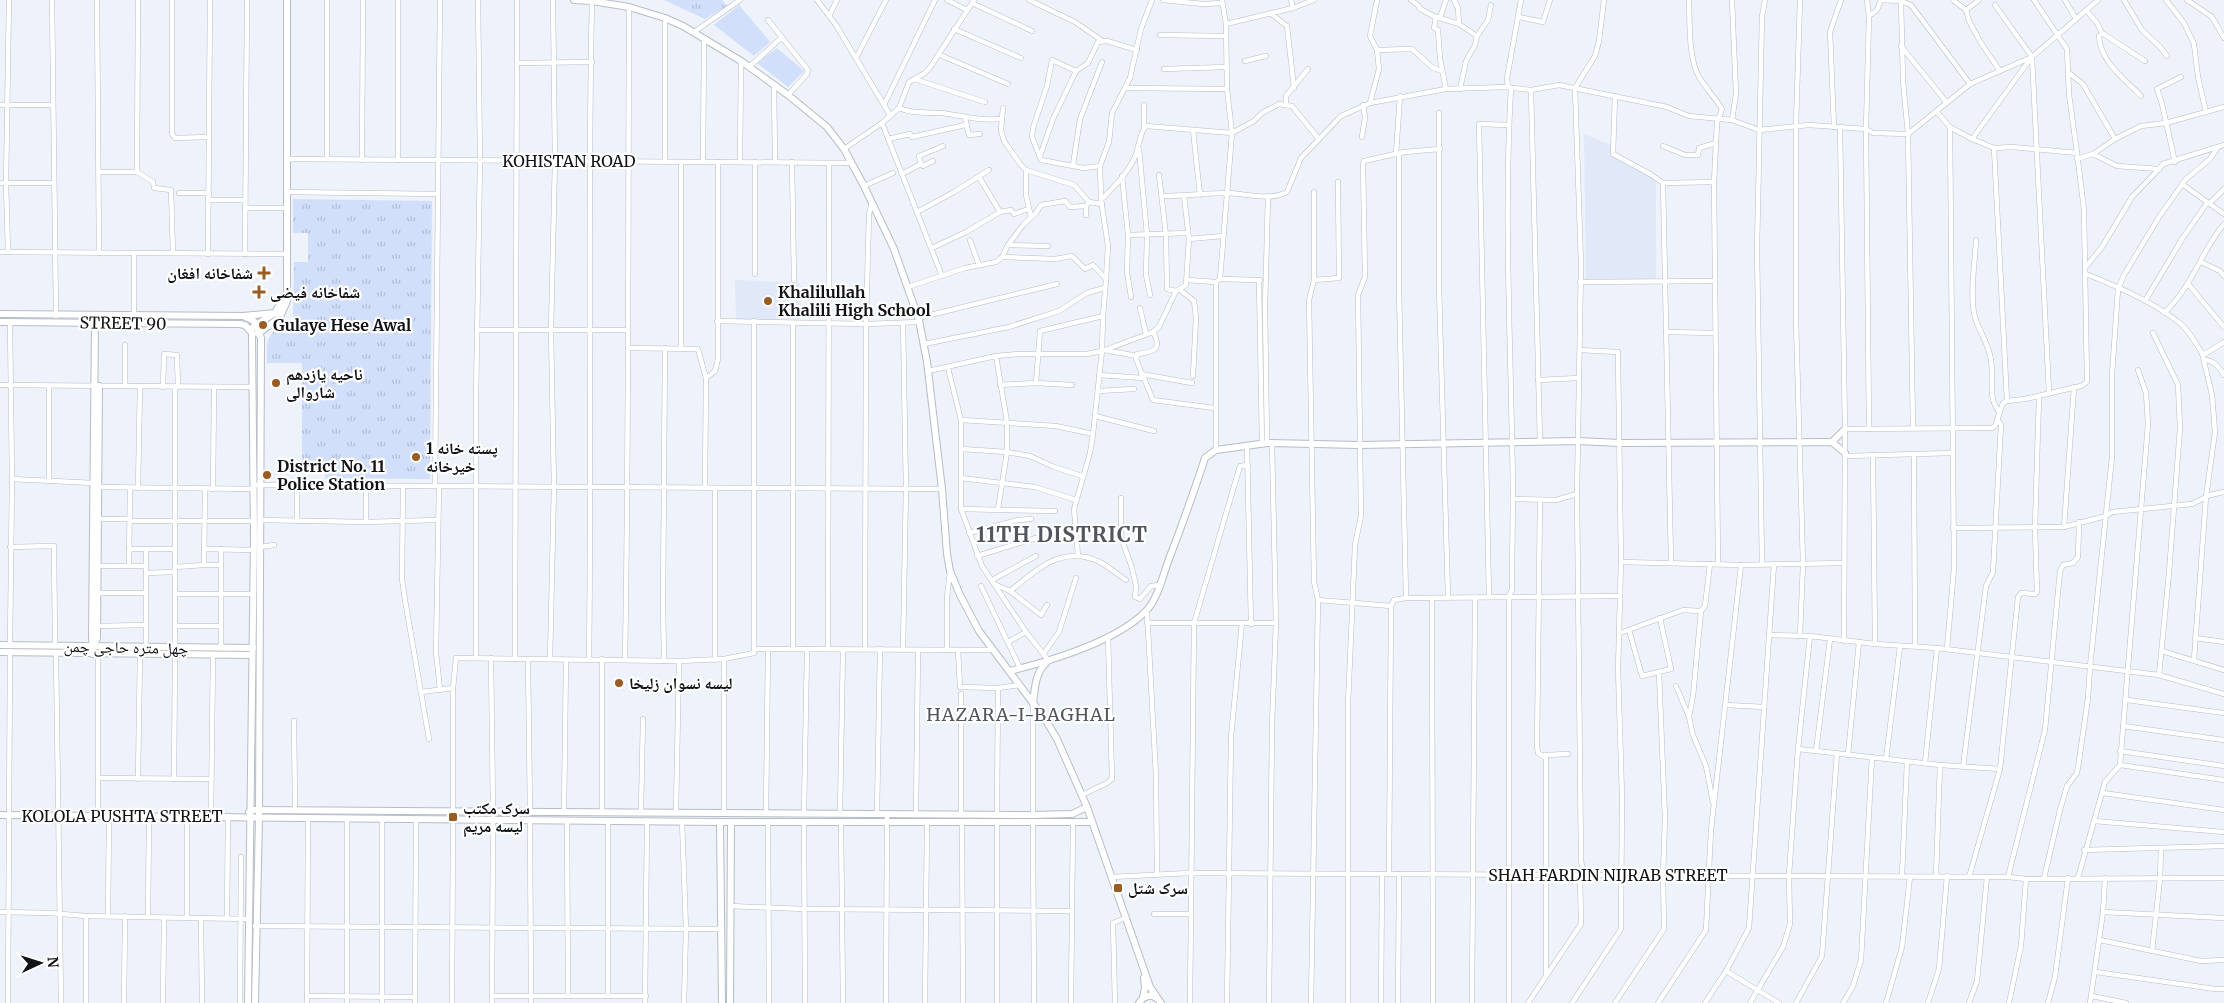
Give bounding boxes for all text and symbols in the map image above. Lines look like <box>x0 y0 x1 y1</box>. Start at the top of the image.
street label: KOHISTAN ROAD <box>502 151 636 171</box>
place label: شفاخانه افغان <box>167 263 253 283</box>
marker: شفاخانه افغان <box>257 266 271 280</box>
place label: شفاخانه فیضی <box>270 282 360 302</box>
place label: Khalilullah Khalili High School <box>778 282 931 320</box>
marker: شفاخانه فیضی <box>252 285 266 299</box>
marker: Khalilullah Khalili High School <box>762 295 774 307</box>
street label: STREET 90 <box>79 312 167 334</box>
place label: Gulaye Hese Awal <box>273 315 411 335</box>
marker: Gulaye Hese Awal <box>257 319 269 331</box>
place label: ناحیه یازدهم شاروالی <box>286 364 363 402</box>
marker: ناحیه یازدهم شاروالی <box>270 377 282 389</box>
place label: 1 پسته خانه خیرخانه <box>426 438 498 476</box>
marker: 1 پسته خانه خیرخانه <box>410 451 422 463</box>
place label: District No. 11 Police Station <box>277 456 386 494</box>
marker: District No. 11 Police Station <box>261 469 273 481</box>
district label: 11TH DISTRICT <box>976 521 1148 548</box>
street label: چهل متره حاجی چمن <box>63 636 189 659</box>
place label: لیسه نسوان زلیخا <box>629 673 732 693</box>
marker: لیسه نسوان زلیخا <box>613 677 625 689</box>
district label: HAZARA-I-BAGHAL <box>926 703 1116 726</box>
place label: سرک مکتب لیسه مریم <box>463 798 530 838</box>
street label: KOLOLA PUSHTA STREET <box>21 806 223 826</box>
marker: سرک مکتب لیسه مریم <box>447 811 459 823</box>
street label: SHAH FARDIN NIJRAB STREET <box>1488 865 1728 885</box>
place label: سرک شتل <box>1128 878 1188 898</box>
marker: سرک شتل <box>1112 882 1124 894</box>
north arrow <box>15 938 65 988</box>
text: N <box>44 956 62 968</box>

